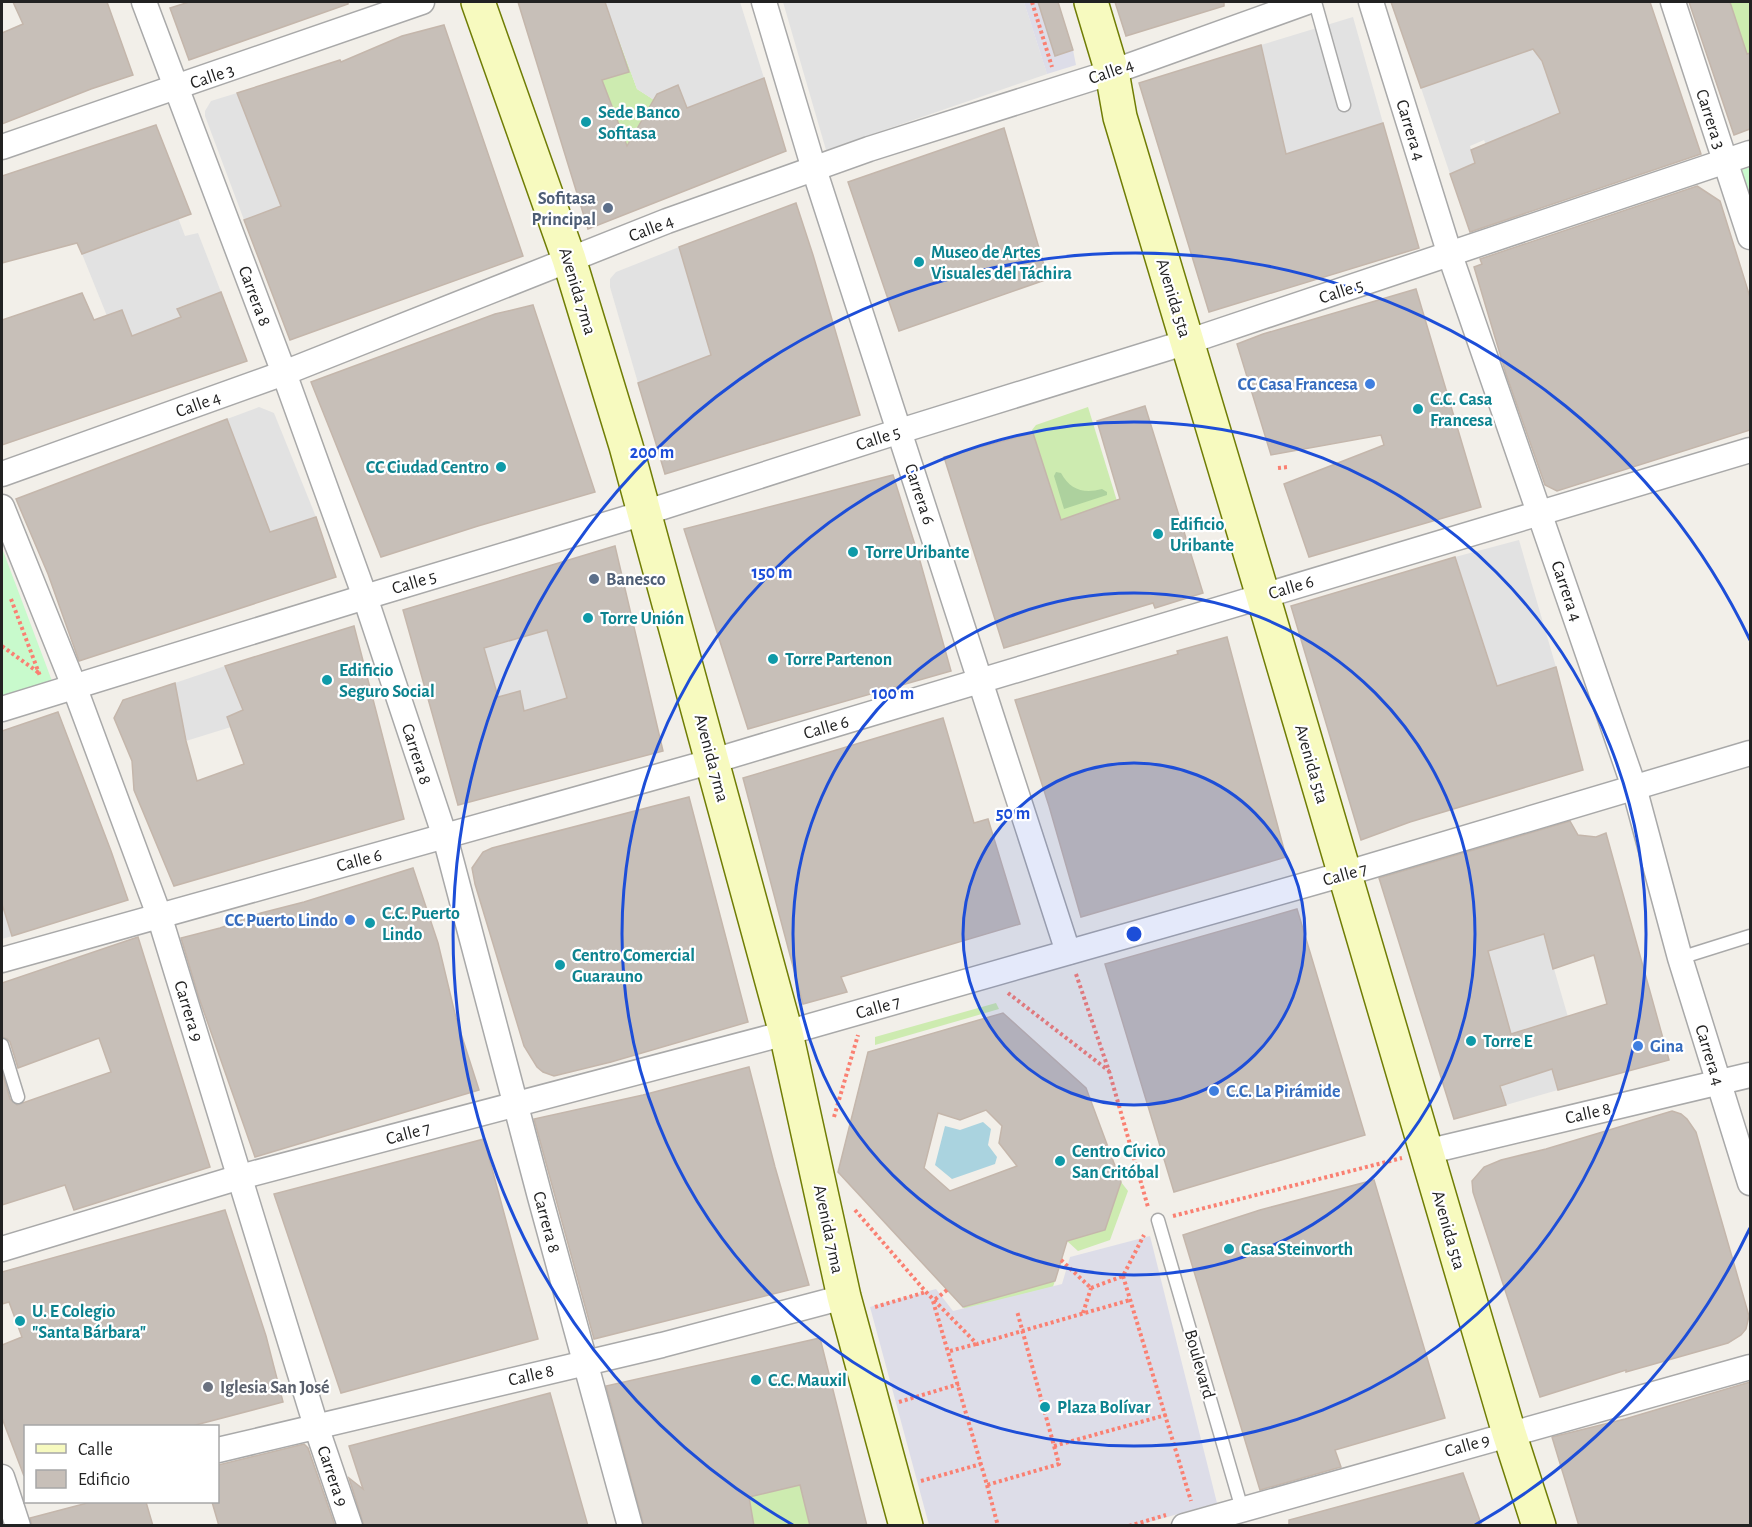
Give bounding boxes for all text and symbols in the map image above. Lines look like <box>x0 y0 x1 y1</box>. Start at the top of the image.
street label: Calle 4 <box>1086 56 1137 88</box>
street label: Calle 3 <box>188 61 237 93</box>
street label: Carrera 3 <box>1692 87 1728 151</box>
street label: Carrera 4 <box>1392 98 1428 163</box>
place label: Sede Banco Sofitasa <box>598 104 680 143</box>
marker: Sede Banco Sofitasa <box>579 115 593 129</box>
place label: Sofitasa Principal <box>531 190 596 229</box>
marker: Sofitasa Principal <box>601 201 615 215</box>
street label: Calle 4 <box>626 212 677 246</box>
place label: Museo de Artes Visuales del Táchira <box>931 244 1072 283</box>
street label: Avenida 7ma <box>555 246 599 337</box>
marker: Museo de Artes Visuales del Táchira <box>912 255 926 269</box>
street label: Avenida 5ta <box>1153 257 1194 340</box>
street label: Carrera 8 <box>234 264 274 329</box>
street label: Calle 5 <box>1317 276 1366 308</box>
place label: CC Casa Francesa <box>1238 376 1358 394</box>
marker: CC Casa Francesa <box>1363 377 1377 391</box>
street label: Calle 4 <box>173 388 224 421</box>
place label: C.C. Casa Francesa <box>1430 391 1493 430</box>
marker: C.C. Casa Francesa <box>1411 402 1425 416</box>
street label: Calle 5 <box>854 423 903 455</box>
text: 200 m <box>630 444 674 462</box>
place label: CC Ciudad Centro <box>366 459 489 477</box>
marker: CC Ciudad Centro <box>494 460 508 474</box>
street label: Carrera 6 <box>901 462 937 527</box>
place label: Edificio Uribante <box>1170 516 1234 555</box>
marker: Edificio Uribante <box>1151 527 1165 541</box>
place label: Torre Uribante <box>865 544 970 562</box>
marker: Torre Uribante <box>846 545 860 559</box>
street label: Carrera 4 <box>1547 559 1585 624</box>
text: 150 m <box>752 564 792 582</box>
street label: Calle 5 <box>390 568 439 598</box>
place label: Banesco <box>606 571 666 589</box>
marker: Banesco <box>587 572 601 586</box>
street label: Calle 6 <box>1267 573 1316 603</box>
place label: Torre Unión <box>600 610 684 628</box>
marker: Torre Unión <box>581 611 595 625</box>
place label: Torre Partenon <box>785 651 892 669</box>
marker: Torre Partenon <box>766 652 780 666</box>
place label: Edificio Seguro Social <box>339 662 435 701</box>
marker: Edificio Seguro Social <box>320 673 334 687</box>
text: 100 m <box>872 685 914 703</box>
street label: Avenida 7ma <box>691 712 731 804</box>
street label: Calle 6 <box>802 713 851 743</box>
street label: Carrera 8 <box>398 722 434 787</box>
street label: Avenida 5ta <box>1291 723 1331 806</box>
text: 50 m <box>996 805 1030 823</box>
street label: Calle 6 <box>335 846 384 876</box>
street label: Calle 7 <box>1321 860 1370 890</box>
place label: C.C. Puerto Lindo <box>382 905 460 944</box>
place label: CC Puerto Lindo <box>225 912 338 930</box>
marker: CC Puerto Lindo <box>343 913 357 927</box>
marker: C.C. Puerto Lindo <box>363 916 377 930</box>
centre of rings <box>1124 924 1144 944</box>
place label: Centro Comercial Guarauno <box>572 947 695 986</box>
marker: Centro Comercial Guarauno <box>553 958 567 972</box>
street label: Carrera 9 <box>170 979 206 1044</box>
street label: Calle 7 <box>854 993 903 1023</box>
street label: Carrera 4 <box>1691 1023 1727 1088</box>
place label: Torre E <box>1483 1033 1533 1051</box>
marker: Torre E <box>1464 1034 1478 1048</box>
place label: Gina <box>1650 1038 1684 1056</box>
marker: Gina <box>1631 1039 1645 1053</box>
place label: C.C. La Pirámide <box>1226 1083 1341 1101</box>
marker: C.C. La Pirámide <box>1207 1084 1221 1098</box>
street label: Calle 8 <box>1564 1100 1613 1128</box>
street label: Calle 7 <box>384 1119 432 1149</box>
place label: Centro Cívico San Critóbal <box>1072 1143 1166 1182</box>
marker: Centro Cívico San Critóbal <box>1053 1154 1067 1168</box>
street label: Avenida 7ma <box>810 1183 846 1275</box>
street label: Avenida 5ta <box>1428 1189 1468 1272</box>
street label: Carrera 8 <box>529 1190 563 1255</box>
place label: Casa Steinvorth <box>1241 1241 1353 1259</box>
marker: Casa Steinvorth <box>1222 1242 1236 1256</box>
place label: U. E Colegio "Santa Bárbara" <box>32 1303 146 1342</box>
marker: U. E Colegio "Santa Bárbara" <box>13 1314 27 1328</box>
street label: Boulevard <box>1181 1328 1217 1401</box>
street label: Calle 8 <box>507 1362 556 1390</box>
place label: C.C. Mauxil <box>768 1372 847 1390</box>
marker: C.C. Mauxil <box>749 1373 763 1387</box>
place label: Iglesia San José <box>220 1379 330 1397</box>
marker: Iglesia San José <box>201 1380 215 1394</box>
place label: Plaza Bolívar <box>1057 1399 1151 1417</box>
marker: Plaza Bolívar <box>1038 1400 1052 1414</box>
legend <box>24 1425 219 1503</box>
street label: Calle 9 <box>1443 1431 1492 1461</box>
text: Calle <box>78 1441 113 1459</box>
street label: Carrera 9 <box>313 1444 351 1509</box>
text: Edificio <box>78 1471 130 1489</box>

